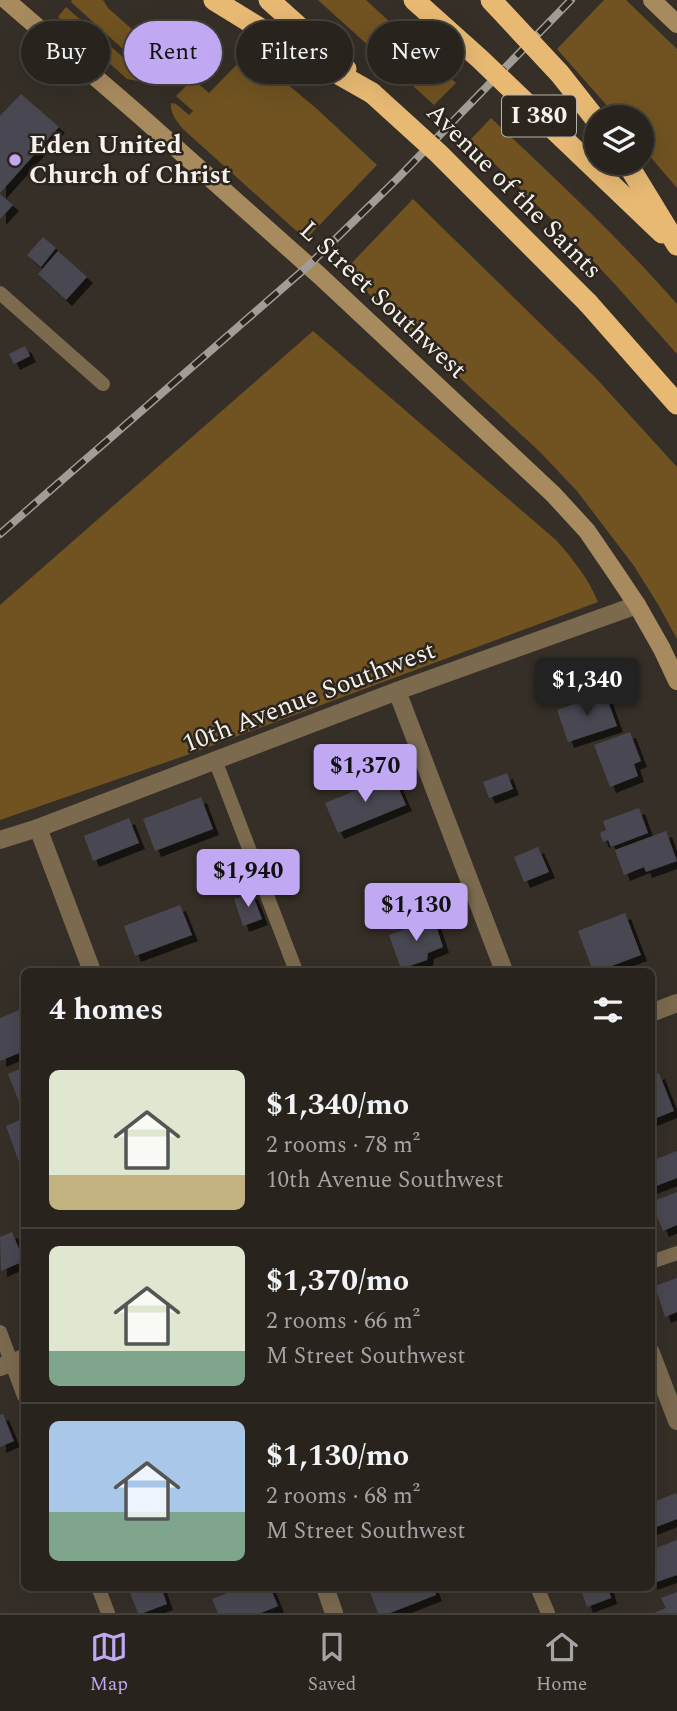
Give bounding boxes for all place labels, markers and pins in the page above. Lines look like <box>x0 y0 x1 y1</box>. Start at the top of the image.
place label: Eden United Church of Christ <box>29 125 231 195</box>
marker: Eden United Church of Christ <box>7 152 23 168</box>
pin: $1,340 <box>530 658 644 718</box>
pin: $1,370 <box>308 744 422 804</box>
pin: $1,940 <box>191 850 305 909</box>
pin: $1,130 <box>359 884 473 943</box>

